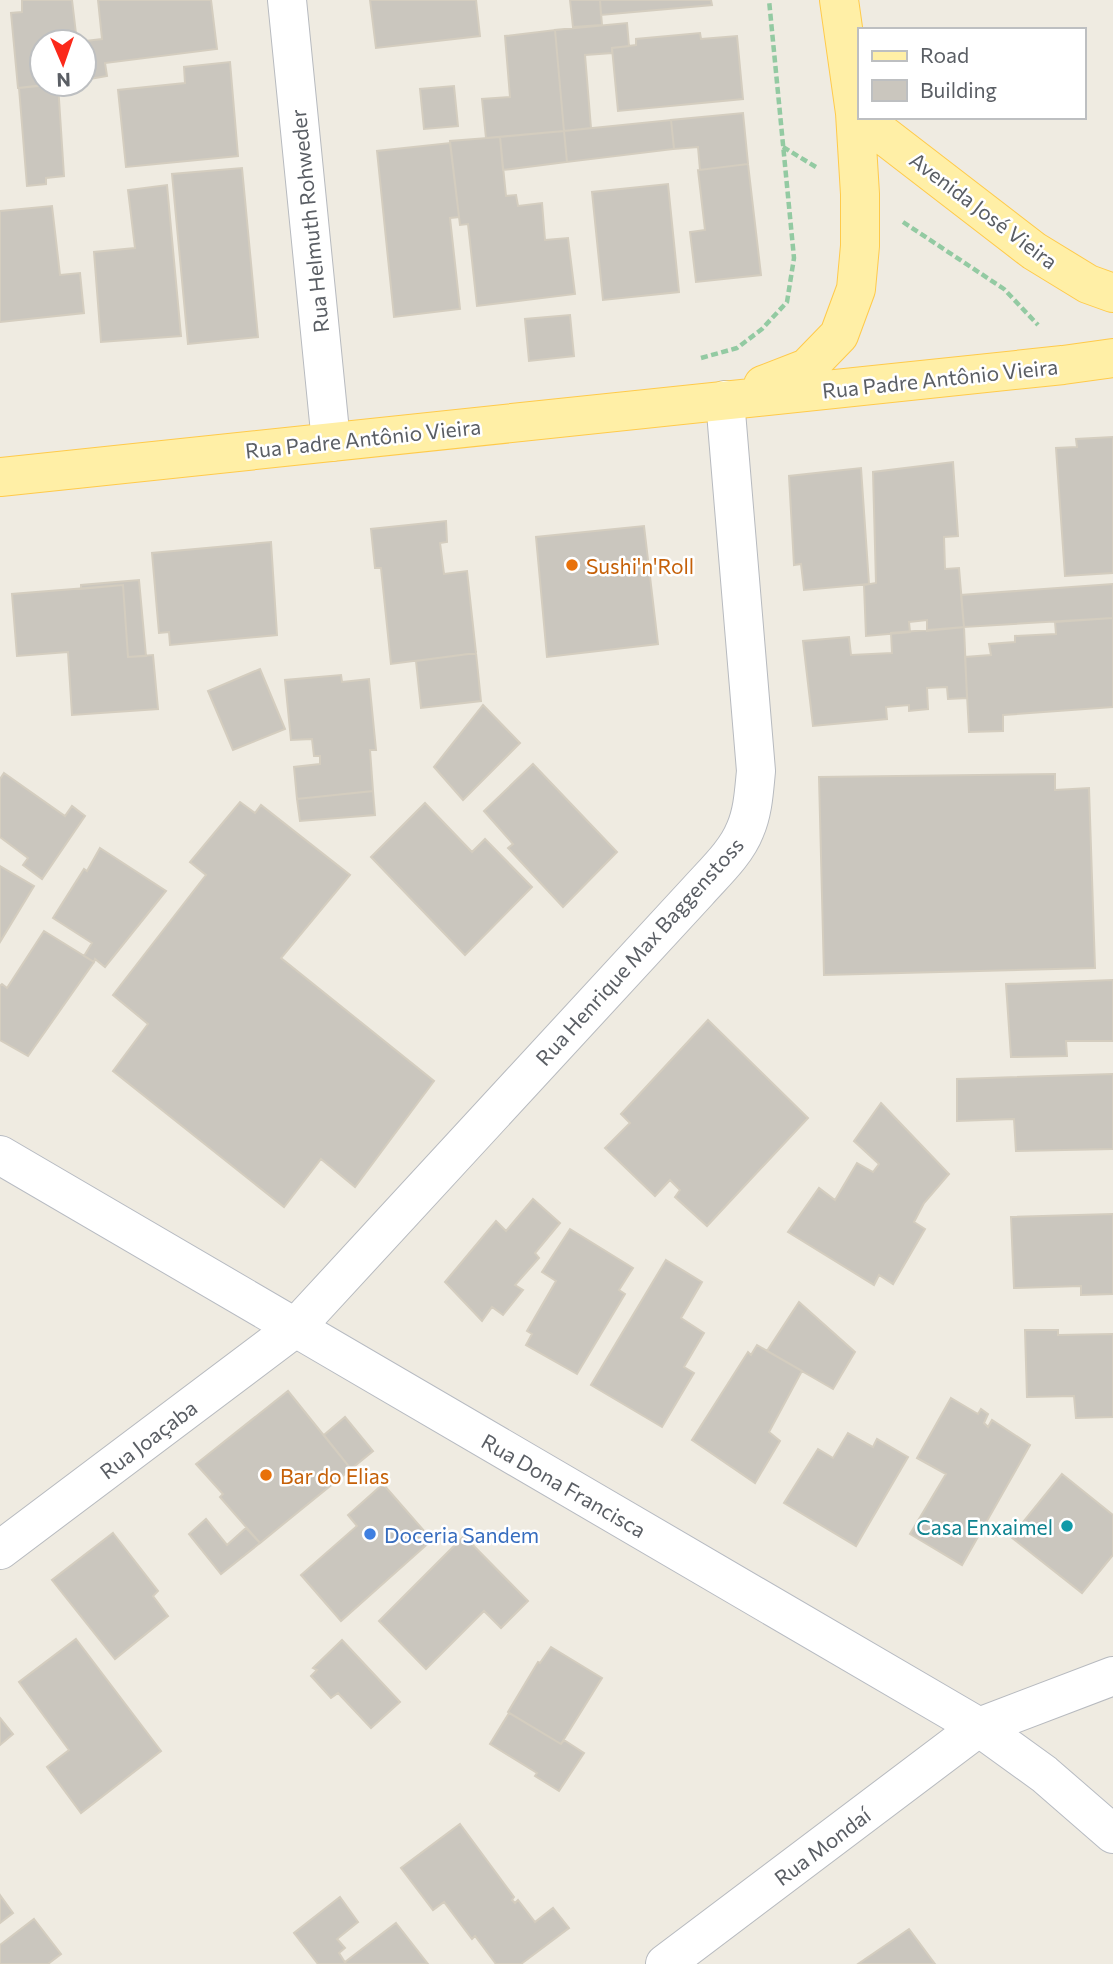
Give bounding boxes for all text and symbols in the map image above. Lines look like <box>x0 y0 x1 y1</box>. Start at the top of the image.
north arrow <box>28 28 98 98</box>
legend <box>858 28 1085 119</box>
text: Road <box>920 42 969 67</box>
text: N <box>56 69 71 92</box>
text: Building <box>920 77 997 102</box>
street label: Rua Helmuth Rohweder <box>285 108 333 334</box>
street label: Avenida José Vieira <box>905 146 1063 274</box>
street label: Rua Padre Antônio Vieira <box>821 353 1059 403</box>
street label: Rua Padre Antônio Vieira <box>244 413 482 463</box>
place label: Sushi'n'Roll <box>586 553 694 578</box>
marker: Sushi'n'Roll <box>564 557 580 573</box>
street label: Rua Henrique Max Baggenstoss <box>530 832 748 1070</box>
street label: Rua Joaçaba <box>95 1394 201 1484</box>
street label: Rua Dona Francisca <box>477 1428 651 1542</box>
place label: Bar do Elias <box>280 1463 389 1488</box>
marker: Bar do Elias <box>258 1467 274 1483</box>
place label: Casa Enxaimel <box>916 1514 1053 1539</box>
marker: Casa Enxaimel <box>1059 1518 1075 1534</box>
place label: Doceria Sandem <box>384 1522 539 1547</box>
marker: Doceria Sandem <box>362 1526 378 1542</box>
street label: Rua Mondaí <box>769 1801 875 1890</box>

